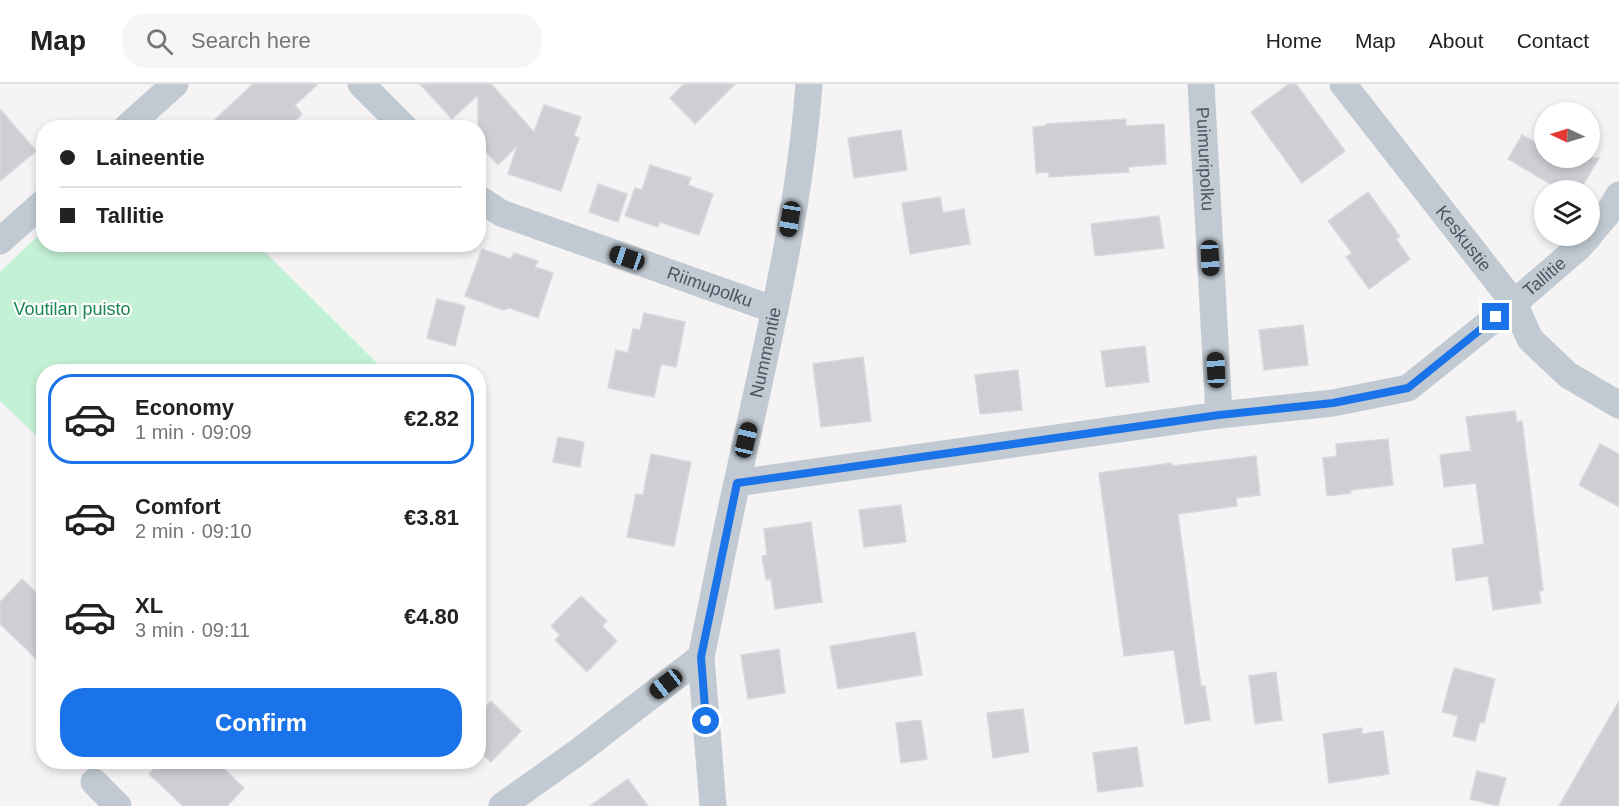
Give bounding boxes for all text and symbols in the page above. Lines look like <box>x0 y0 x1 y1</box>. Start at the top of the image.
search box <box>122 14 542 68</box>
text: Map <box>30 25 86 56</box>
icon: search <box>143 25 176 58</box>
text: Search here <box>191 28 311 53</box>
text: Home <box>1266 29 1322 52</box>
text: Map <box>1355 29 1396 52</box>
text: About <box>1429 29 1484 52</box>
text: Contact <box>1517 29 1589 52</box>
north arrow <box>1534 102 1600 168</box>
map controls <box>1534 102 1600 246</box>
street label: Puimuripolku <box>1192 106 1218 211</box>
text: Laineentie <box>96 145 205 170</box>
button: layers <box>1534 180 1600 246</box>
car <box>778 200 802 238</box>
street label: Keskustie <box>1432 202 1496 275</box>
text: Tallitie <box>96 203 164 228</box>
car <box>1200 240 1220 276</box>
car <box>607 244 647 272</box>
street label: Tallitie <box>1519 253 1570 301</box>
street label: Riimupolku <box>665 263 755 311</box>
park label: Voutilan puisto <box>13 299 131 319</box>
route end <box>1482 303 1509 330</box>
street label: Nummentie <box>746 305 785 400</box>
car <box>1206 352 1226 388</box>
icon: car <box>63 392 117 446</box>
text: Economy <box>135 395 234 420</box>
text: €2.82 <box>404 406 459 431</box>
car <box>733 420 759 460</box>
text: 1 min · 09:09 <box>135 421 252 443</box>
icon: car <box>63 491 117 545</box>
text: Comfort <box>135 494 221 519</box>
text: €3.81 <box>404 505 459 530</box>
text: 2 min · 09:10 <box>135 520 252 542</box>
icon: car <box>63 590 117 644</box>
text: XL <box>135 593 163 618</box>
text: €4.80 <box>404 604 459 629</box>
text: 3 min · 09:11 <box>135 619 250 641</box>
car <box>646 666 686 702</box>
button: Confirm <box>60 688 462 757</box>
route start <box>692 707 719 734</box>

